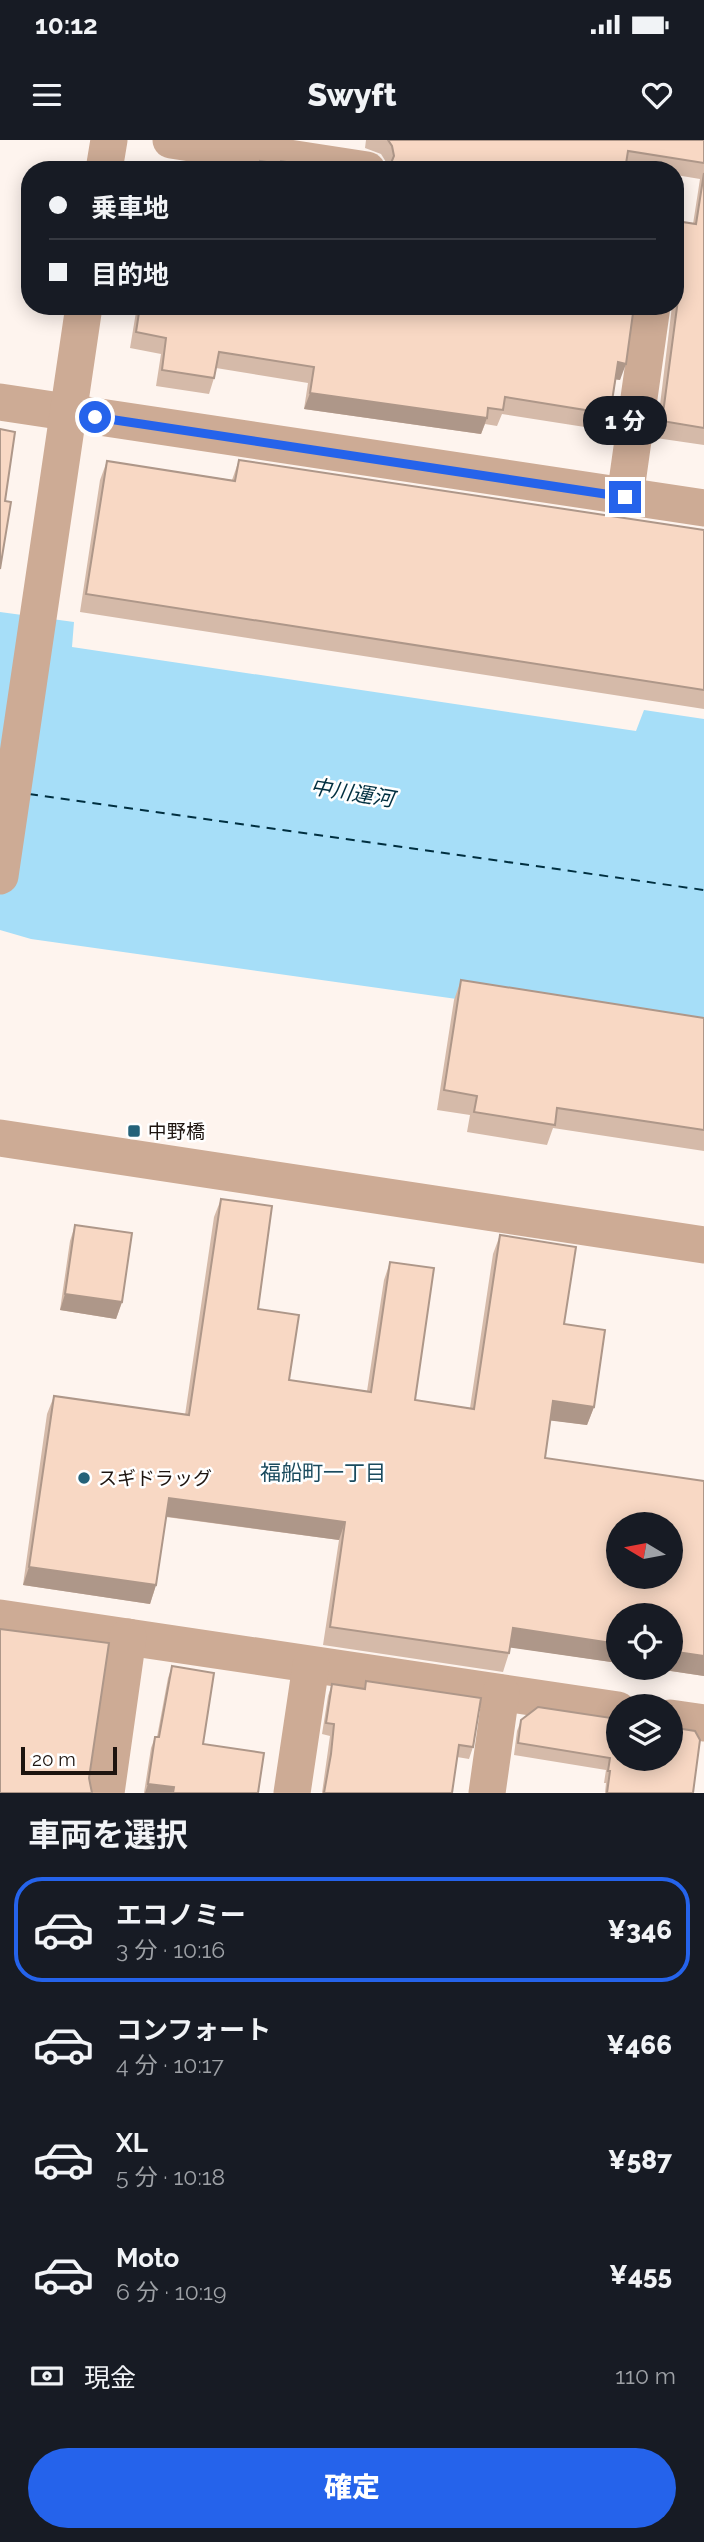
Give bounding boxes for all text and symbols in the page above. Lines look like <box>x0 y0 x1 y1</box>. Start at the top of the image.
text: 10:12 <box>35 10 98 40</box>
icon: menu <box>28 76 66 114</box>
text: Swyft <box>307 76 397 113</box>
icon: heart <box>638 76 676 114</box>
text: 乗車地 <box>91 193 169 223</box>
text: 目的地 <box>91 260 169 290</box>
callout: 1 分 <box>583 396 667 444</box>
route start <box>79 401 111 433</box>
text: 1 分 <box>605 407 645 434</box>
route end <box>609 481 641 513</box>
water label: 中川運河 <box>309 774 399 812</box>
place label: 中野橋 <box>148 1120 205 1142</box>
marker: 中野橋 <box>126 1123 142 1139</box>
district label: 福船町一丁目 <box>260 1460 386 1485</box>
place label: スギドラッグ <box>98 1467 212 1489</box>
marker: スギドラッグ <box>76 1470 92 1486</box>
north arrow <box>606 1512 682 1589</box>
map controls <box>606 1512 683 1771</box>
button: locate <box>606 1603 683 1680</box>
button: layers <box>606 1694 683 1771</box>
scale bar <box>21 1744 117 1776</box>
text: 20 m <box>32 1748 76 1770</box>
text: 車両を選択 <box>28 1816 188 1853</box>
icon: car <box>32 1898 95 1961</box>
text: エコノミー <box>116 1900 246 1930</box>
text: ¥346 <box>607 1915 672 1945</box>
text: 3 分 · 10:16 <box>116 1936 225 1963</box>
icon: car <box>32 2013 95 2076</box>
text: コンフォート <box>116 2015 271 2045</box>
text: ¥466 <box>606 2030 672 2060</box>
text: 4 分 · 10:17 <box>116 2051 224 2078</box>
icon: car <box>32 2128 95 2191</box>
text: XL <box>116 2128 148 2158</box>
text: ¥587 <box>608 2145 672 2175</box>
text: 5 分 · 10:18 <box>116 2163 225 2190</box>
icon: car <box>32 2243 95 2306</box>
text: Moto <box>116 2243 179 2273</box>
text: ¥455 <box>609 2260 672 2290</box>
text: 6 分 · 10:19 <box>116 2278 226 2305</box>
icon: cash <box>28 2357 66 2395</box>
text: 110 m <box>615 2362 676 2389</box>
text: 現金 <box>84 2363 136 2393</box>
button: 確定 <box>28 2448 676 2528</box>

